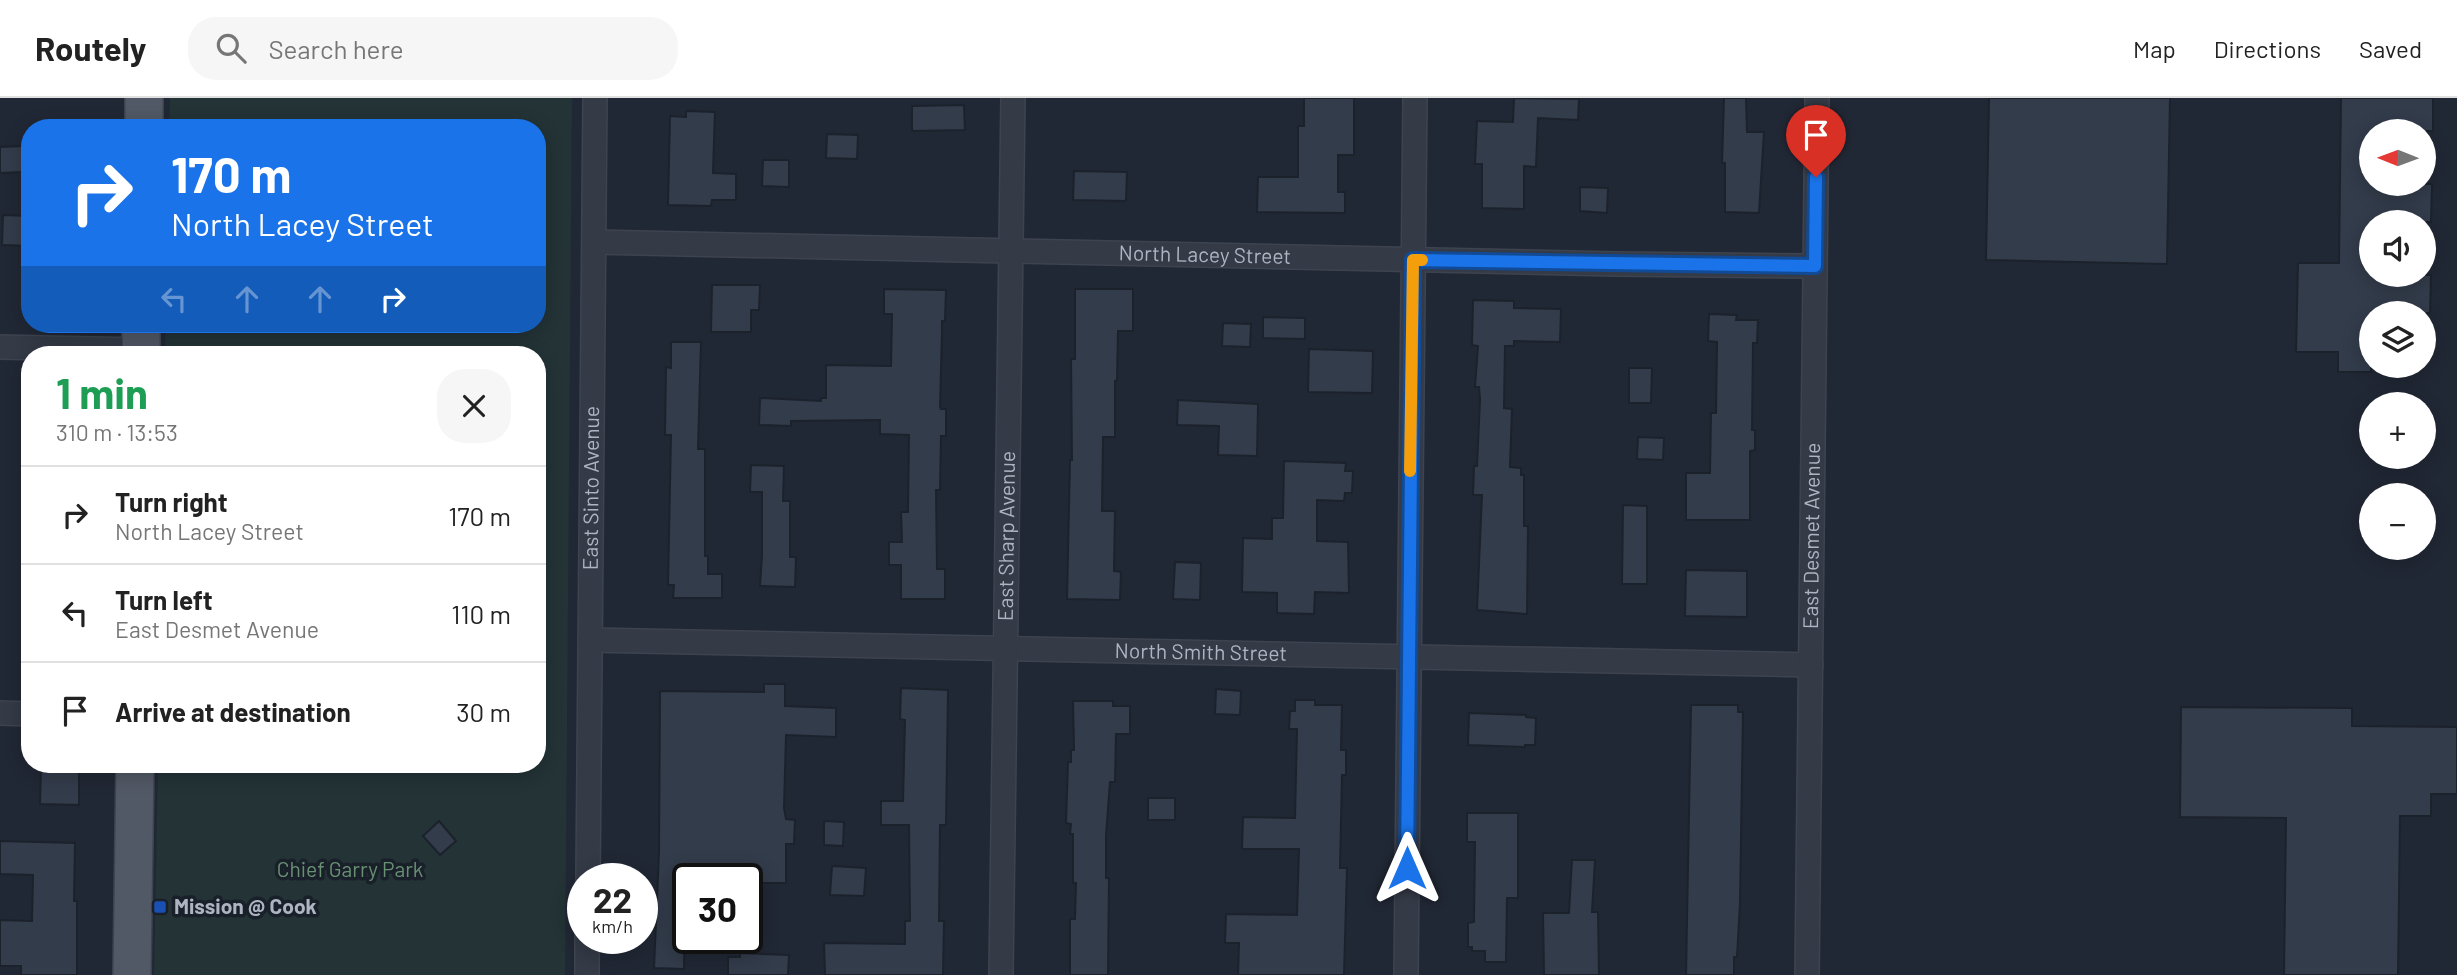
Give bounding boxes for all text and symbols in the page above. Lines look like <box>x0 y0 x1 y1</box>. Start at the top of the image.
search box <box>188 17 678 80</box>
text: Routely <box>35 28 146 68</box>
icon: search <box>212 29 250 67</box>
text: Search here <box>268 33 404 64</box>
text: Map <box>2133 34 2176 63</box>
text: Directions <box>2214 34 2321 63</box>
text: Saved <box>2359 34 2422 63</box>
pin <box>1786 105 1846 177</box>
icon: arrive <box>1797 116 1835 154</box>
north arrow <box>2359 119 2436 196</box>
map controls <box>2359 119 2436 560</box>
text: 170 m <box>171 144 291 203</box>
icon: right <box>56 147 147 238</box>
text: North Lacey Street <box>171 204 434 242</box>
button: sound <box>2359 210 2436 287</box>
street label: North Lacey Street <box>1118 239 1291 268</box>
icon: left <box>155 280 193 318</box>
icon: ahead <box>228 280 266 318</box>
icon: ahead <box>301 280 339 318</box>
icon: right <box>374 280 412 318</box>
button: layers <box>2359 301 2436 378</box>
text: 1 min <box>56 367 148 417</box>
button: close <box>437 369 511 443</box>
button: + <box>2359 392 2436 469</box>
street label: East Sinto Avenue <box>577 406 603 570</box>
text: 310 m · 13:53 <box>56 418 178 446</box>
street label: East Desmet Avenue <box>1797 443 1824 629</box>
street label: East Sharp Avenue <box>992 451 1019 621</box>
button: − <box>2359 483 2436 560</box>
text: Turn right <box>115 486 228 517</box>
icon: right <box>56 496 94 534</box>
text: 170 m <box>448 500 511 531</box>
text: North Lacey Street <box>115 517 304 545</box>
text: Turn left <box>115 584 213 615</box>
icon: left <box>56 594 94 632</box>
text: 110 m <box>451 598 511 629</box>
text: East Desmet Avenue <box>115 615 319 643</box>
street label: North Smith Street <box>1115 637 1287 665</box>
icon: arrive <box>56 692 94 730</box>
text: Arrive at destination <box>115 696 351 727</box>
text: 30 m <box>456 696 511 727</box>
position arrow <box>1370 831 1444 905</box>
park label: Chief Garry Park <box>277 856 423 881</box>
speed limit sign: 30 <box>672 863 763 954</box>
text: 22 <box>593 878 632 920</box>
place label: Mission @ Cook <box>174 893 317 918</box>
marker: Mission @ Cook <box>152 899 168 915</box>
text: km/h <box>592 915 633 937</box>

